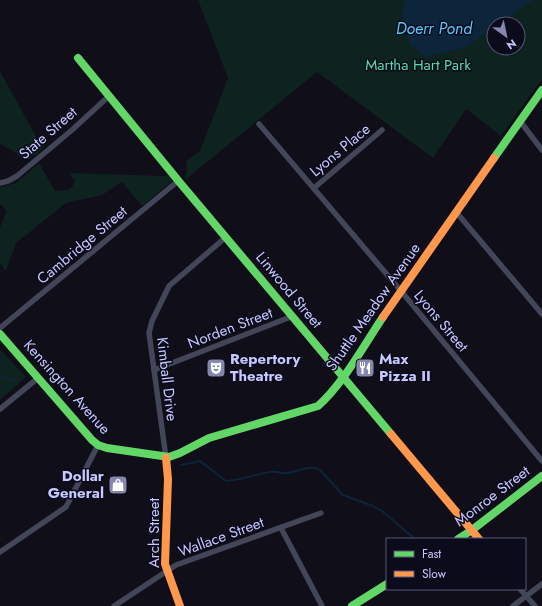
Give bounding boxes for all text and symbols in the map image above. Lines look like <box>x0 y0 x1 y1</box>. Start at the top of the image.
north arrow <box>486 16 526 56</box>
water label: Doerr Pond <box>396 17 473 40</box>
text: N <box>503 35 519 53</box>
park label: Martha Hart Park <box>365 54 471 76</box>
street label: State Street <box>14 101 82 164</box>
street label: Lyons Place <box>305 118 375 182</box>
street label: Cambridge Street <box>32 200 132 289</box>
street label: Shuttle Meadow Avenue <box>320 238 426 376</box>
street label: Linwood Street <box>250 247 328 333</box>
street label: Lyons Street <box>409 285 474 357</box>
street label: Norden Street <box>184 302 276 354</box>
street label: Kensington Avenue <box>18 335 116 439</box>
street label: Kimball Drive <box>151 336 183 423</box>
place label: Repertory Theatre <box>230 348 301 387</box>
place label: Max Pizza II <box>379 348 431 387</box>
theatre icon: Repertory Theatre <box>205 357 227 379</box>
restaurant icon: Max Pizza II <box>354 357 376 379</box>
street label: Monroe Street <box>450 460 535 532</box>
place label: Dollar General <box>48 465 105 504</box>
shop icon: Dollar General <box>107 474 129 496</box>
street label: Arch Street <box>143 498 165 568</box>
street label: Wallace Street <box>175 511 267 563</box>
legend <box>386 538 526 590</box>
text: Fast <box>422 545 441 563</box>
text: Slow <box>422 565 447 583</box>

